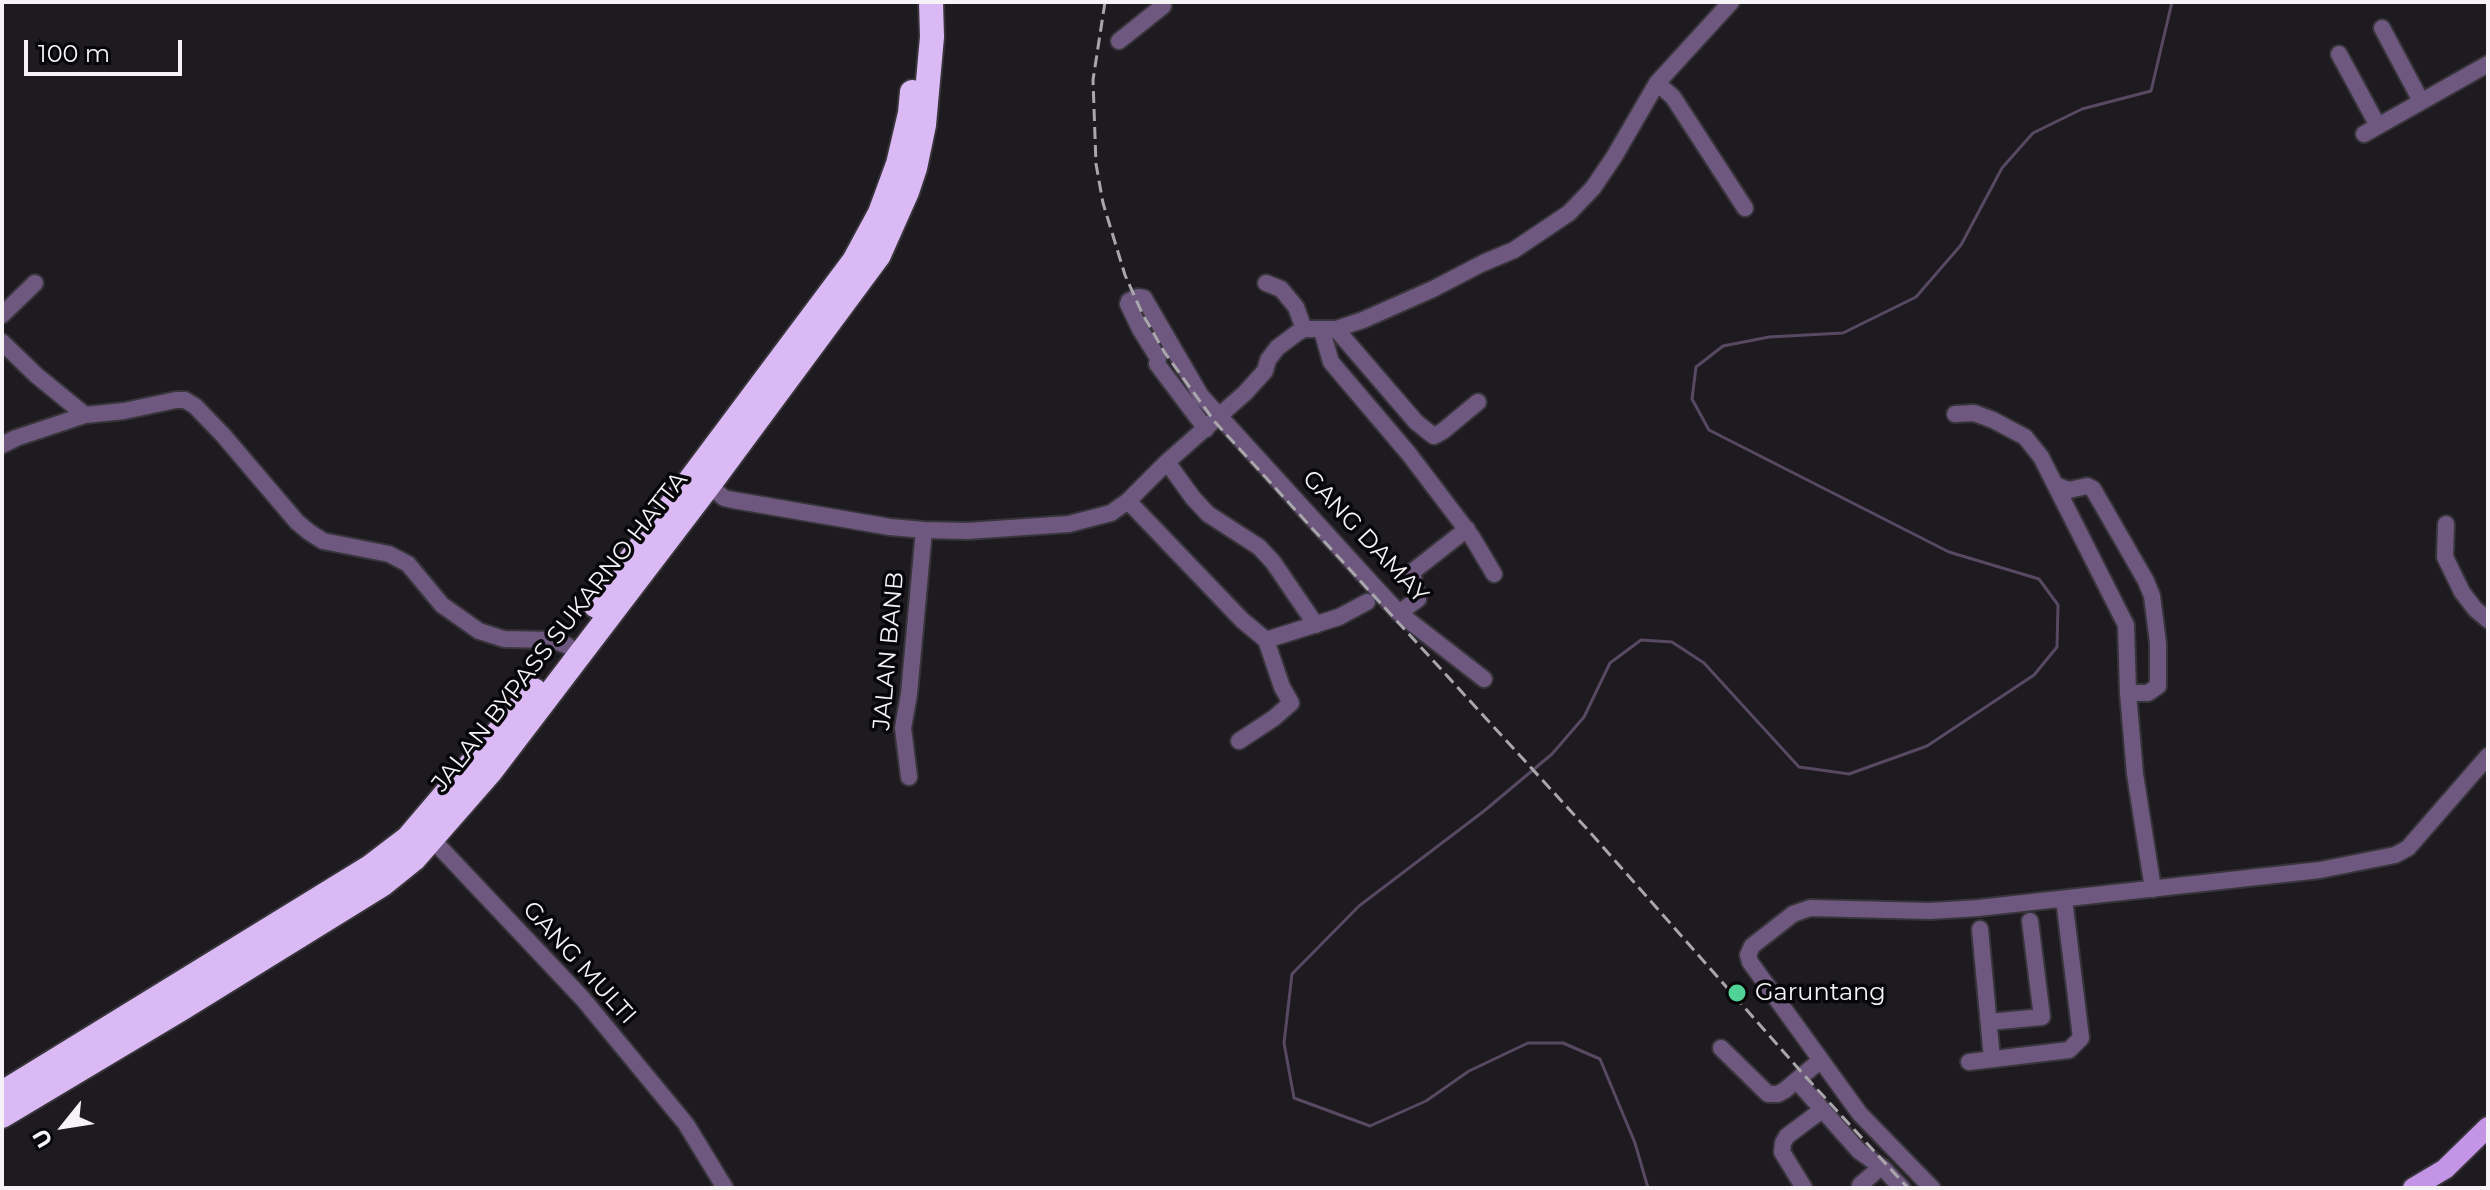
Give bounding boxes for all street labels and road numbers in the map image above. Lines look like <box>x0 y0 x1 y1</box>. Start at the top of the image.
street label: GANG DAMAY <box>1296 465 1434 609</box>
street label: JALAN BYPASS SUKARNO HATTA <box>426 466 694 798</box>
street label: JALAN BANB <box>868 571 910 731</box>
street label: GANG MULTI <box>516 896 642 1030</box>

